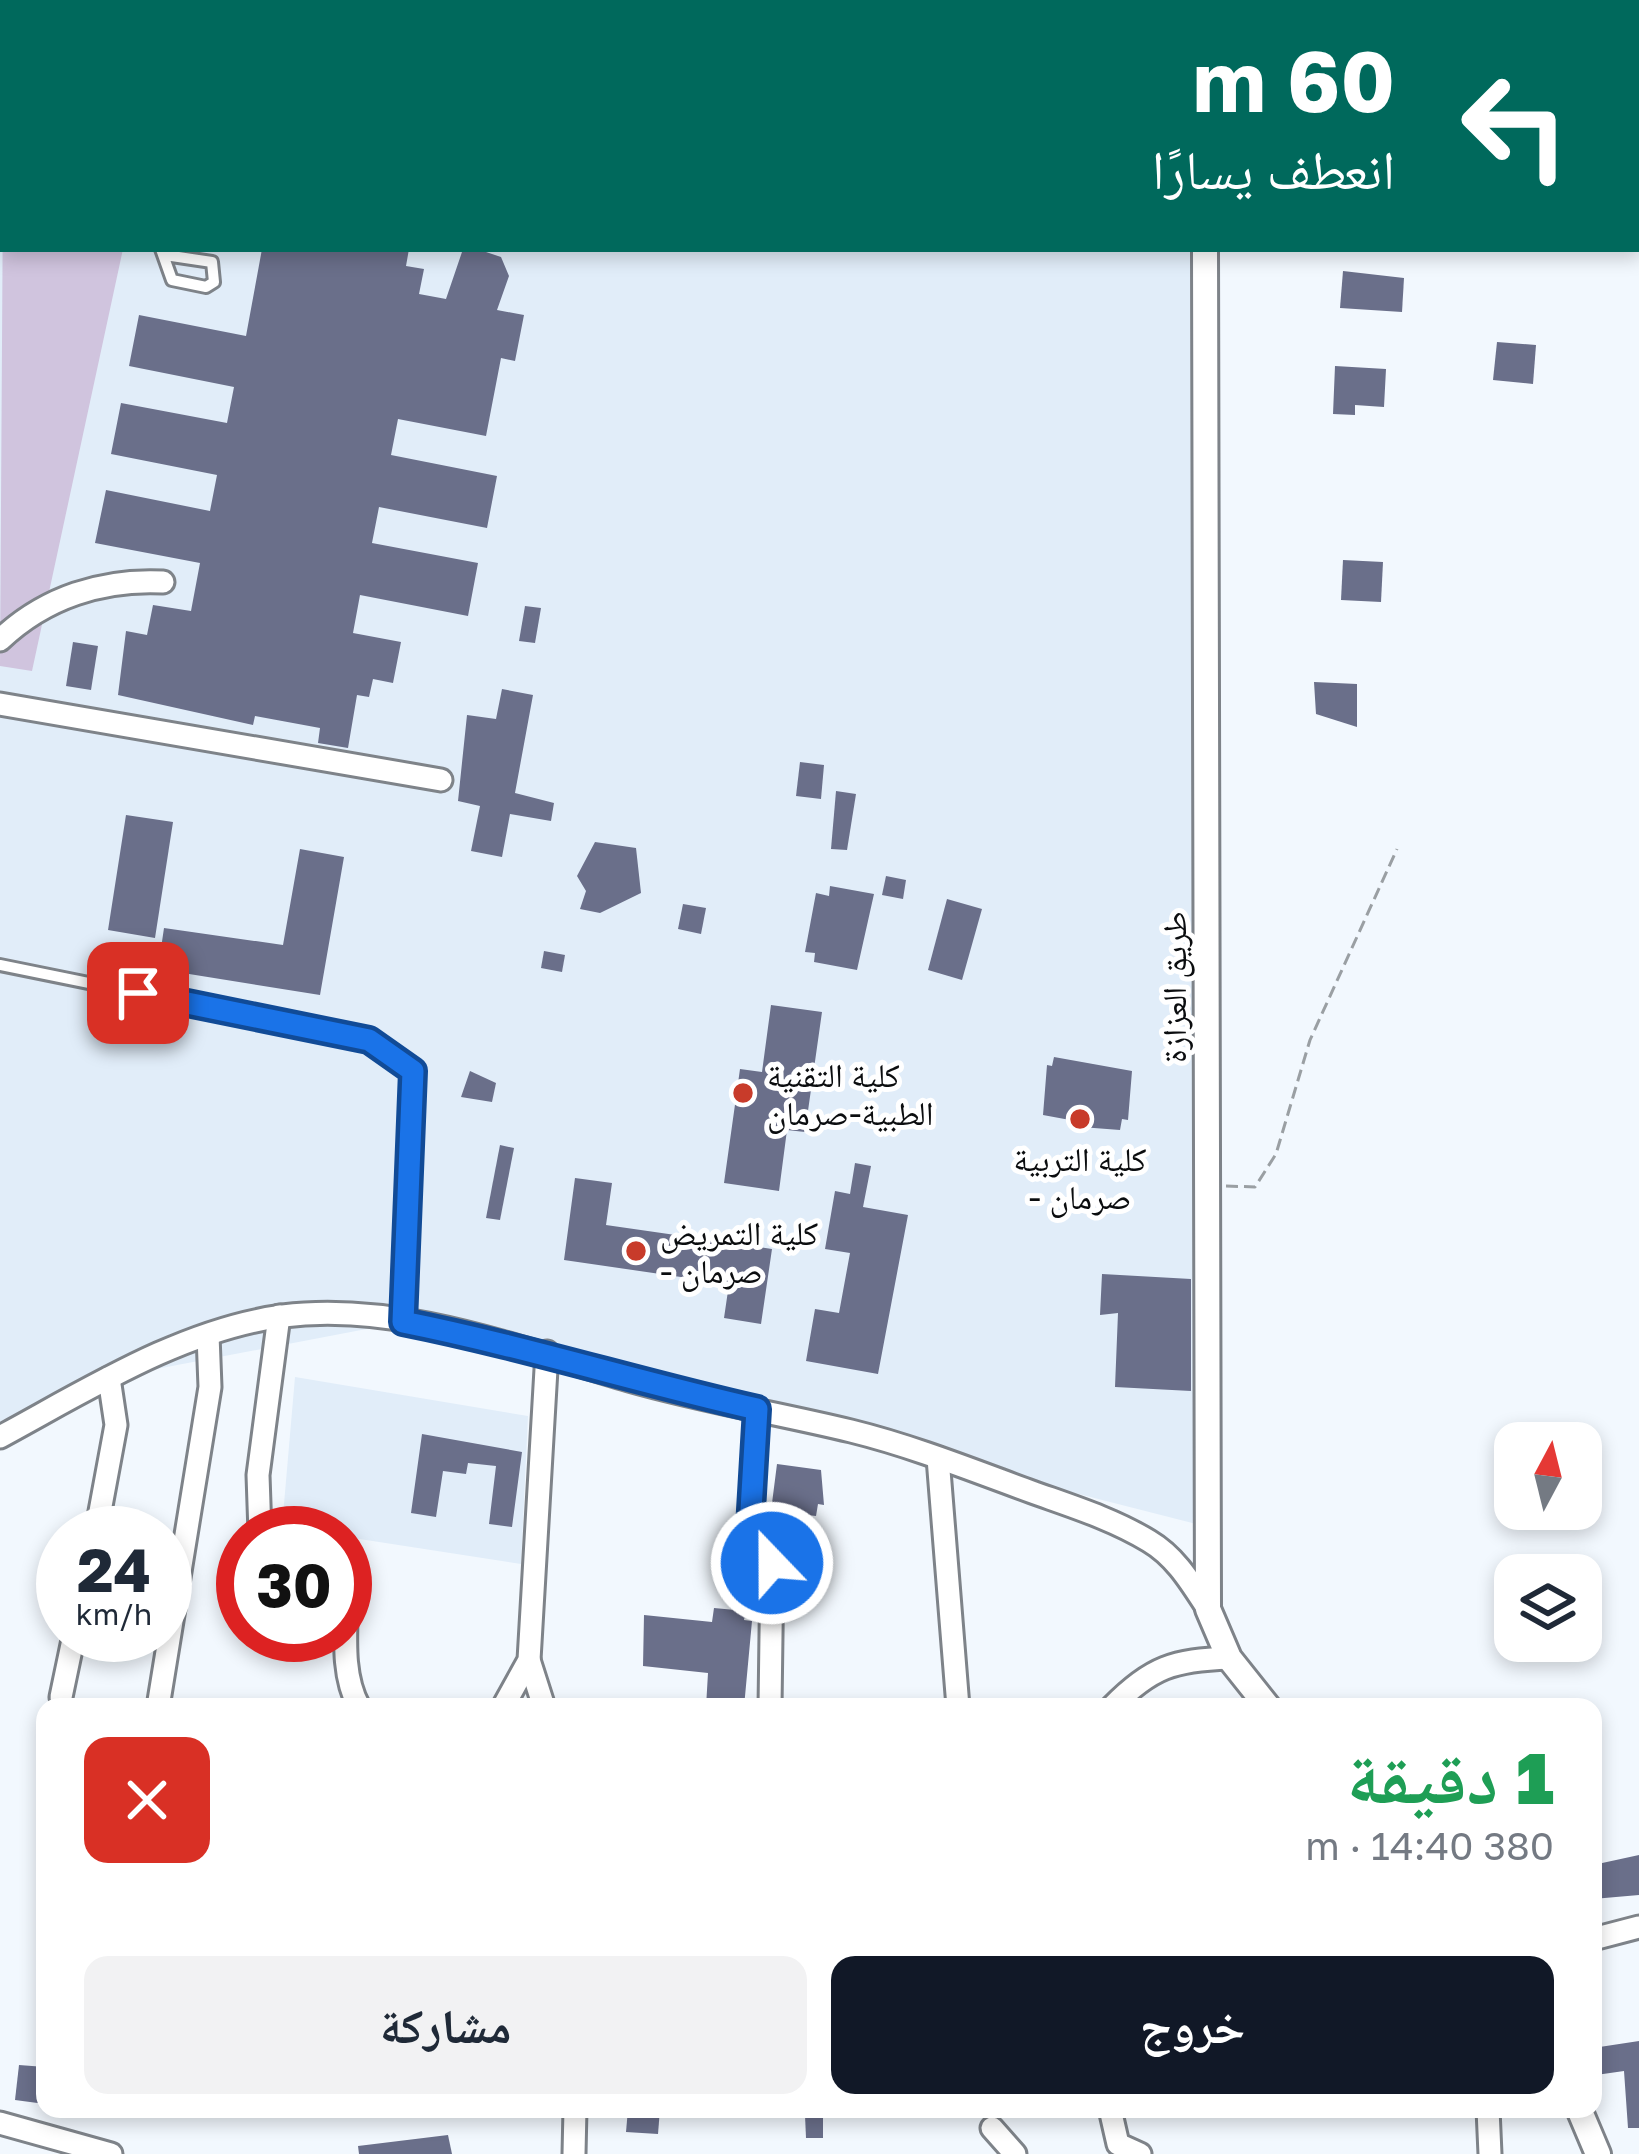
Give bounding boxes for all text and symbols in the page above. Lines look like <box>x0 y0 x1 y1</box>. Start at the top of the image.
text: 60 m <box>1193 30 1395 130</box>
icon: left <box>1437 48 1593 204</box>
text: انعطف يسارًا <box>1152 136 1395 201</box>
street label: طريق العزازة <box>1154 911 1195 1063</box>
pin <box>87 942 189 1044</box>
icon: arrive <box>105 960 171 1026</box>
place label: كلية التقنية الطبية-صرمان <box>767 1055 934 1134</box>
marker: كلية التقنية الطبية-صرمان <box>730 1080 756 1106</box>
marker: كلية التربية - صرمان <box>1067 1106 1093 1132</box>
place label: كلية التربية - صرمان <box>1014 1139 1147 1218</box>
place label: كلية التمريض - صرمان <box>660 1213 818 1292</box>
marker: كلية التمريض - صرمان <box>623 1238 649 1264</box>
north arrow <box>1494 1422 1602 1530</box>
map controls <box>1494 1422 1602 1662</box>
position arrow <box>709 1500 835 1626</box>
speed limit sign: 30 <box>216 1506 372 1662</box>
text: 24 <box>77 1533 151 1605</box>
button: layers <box>1494 1554 1602 1662</box>
text: km/h <box>76 1596 152 1632</box>
text: 1 دقيقة <box>1347 1733 1554 1820</box>
button: close <box>84 1737 210 1863</box>
text: 380 m · 14:40 <box>1305 1822 1554 1869</box>
button: مشاركة <box>84 1956 807 2094</box>
button: خروج <box>831 1956 1554 2094</box>

